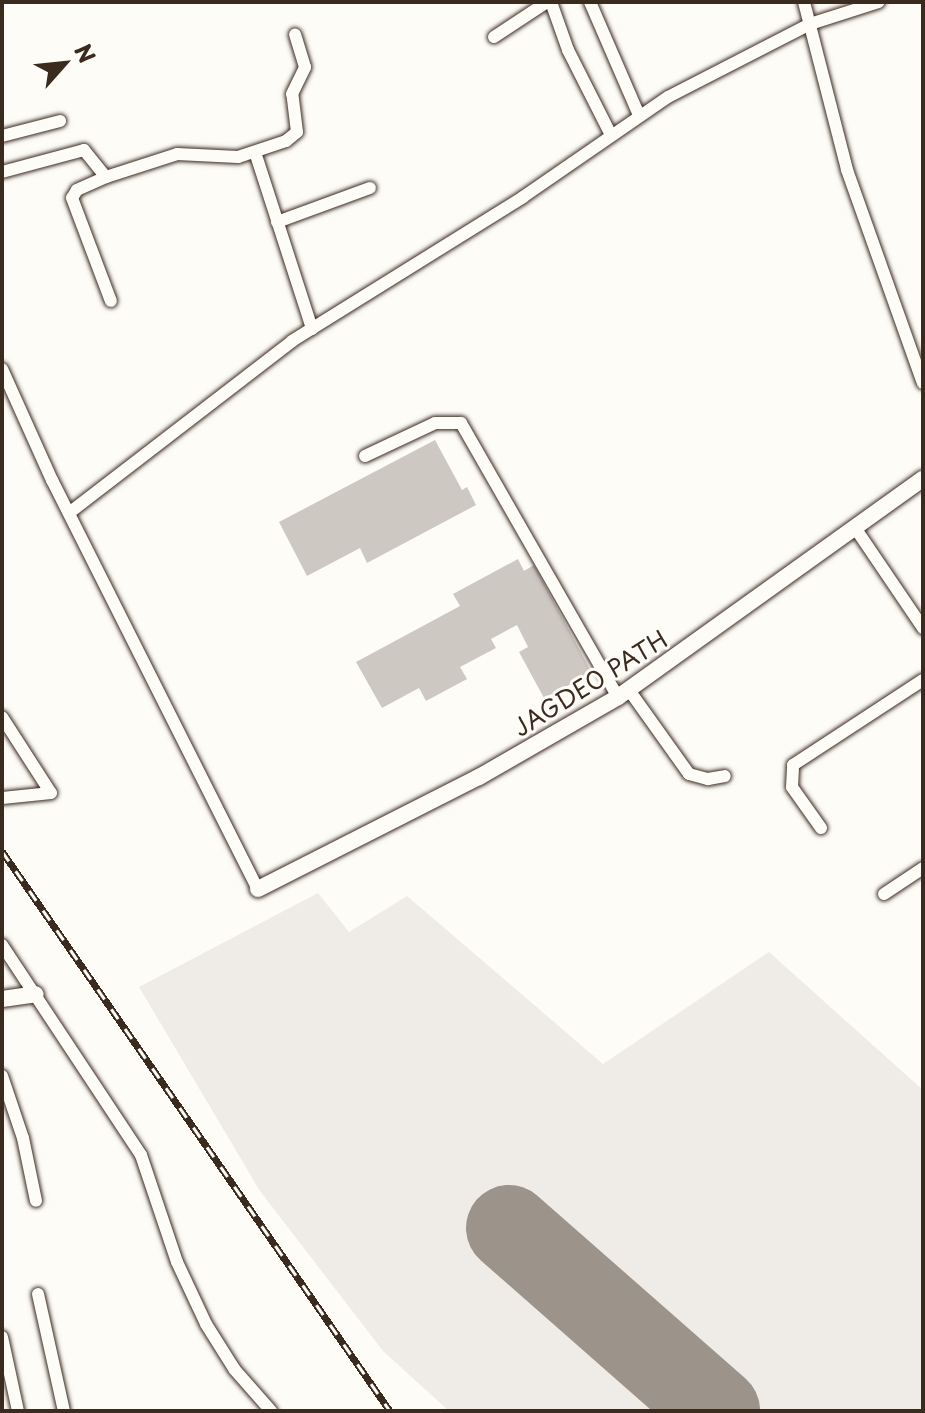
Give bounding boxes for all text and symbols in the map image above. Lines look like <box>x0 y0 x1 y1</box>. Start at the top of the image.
north arrow <box>24 24 104 104</box>
text: N <box>67 38 104 68</box>
street label: JAGDEO PATH <box>508 624 672 742</box>

